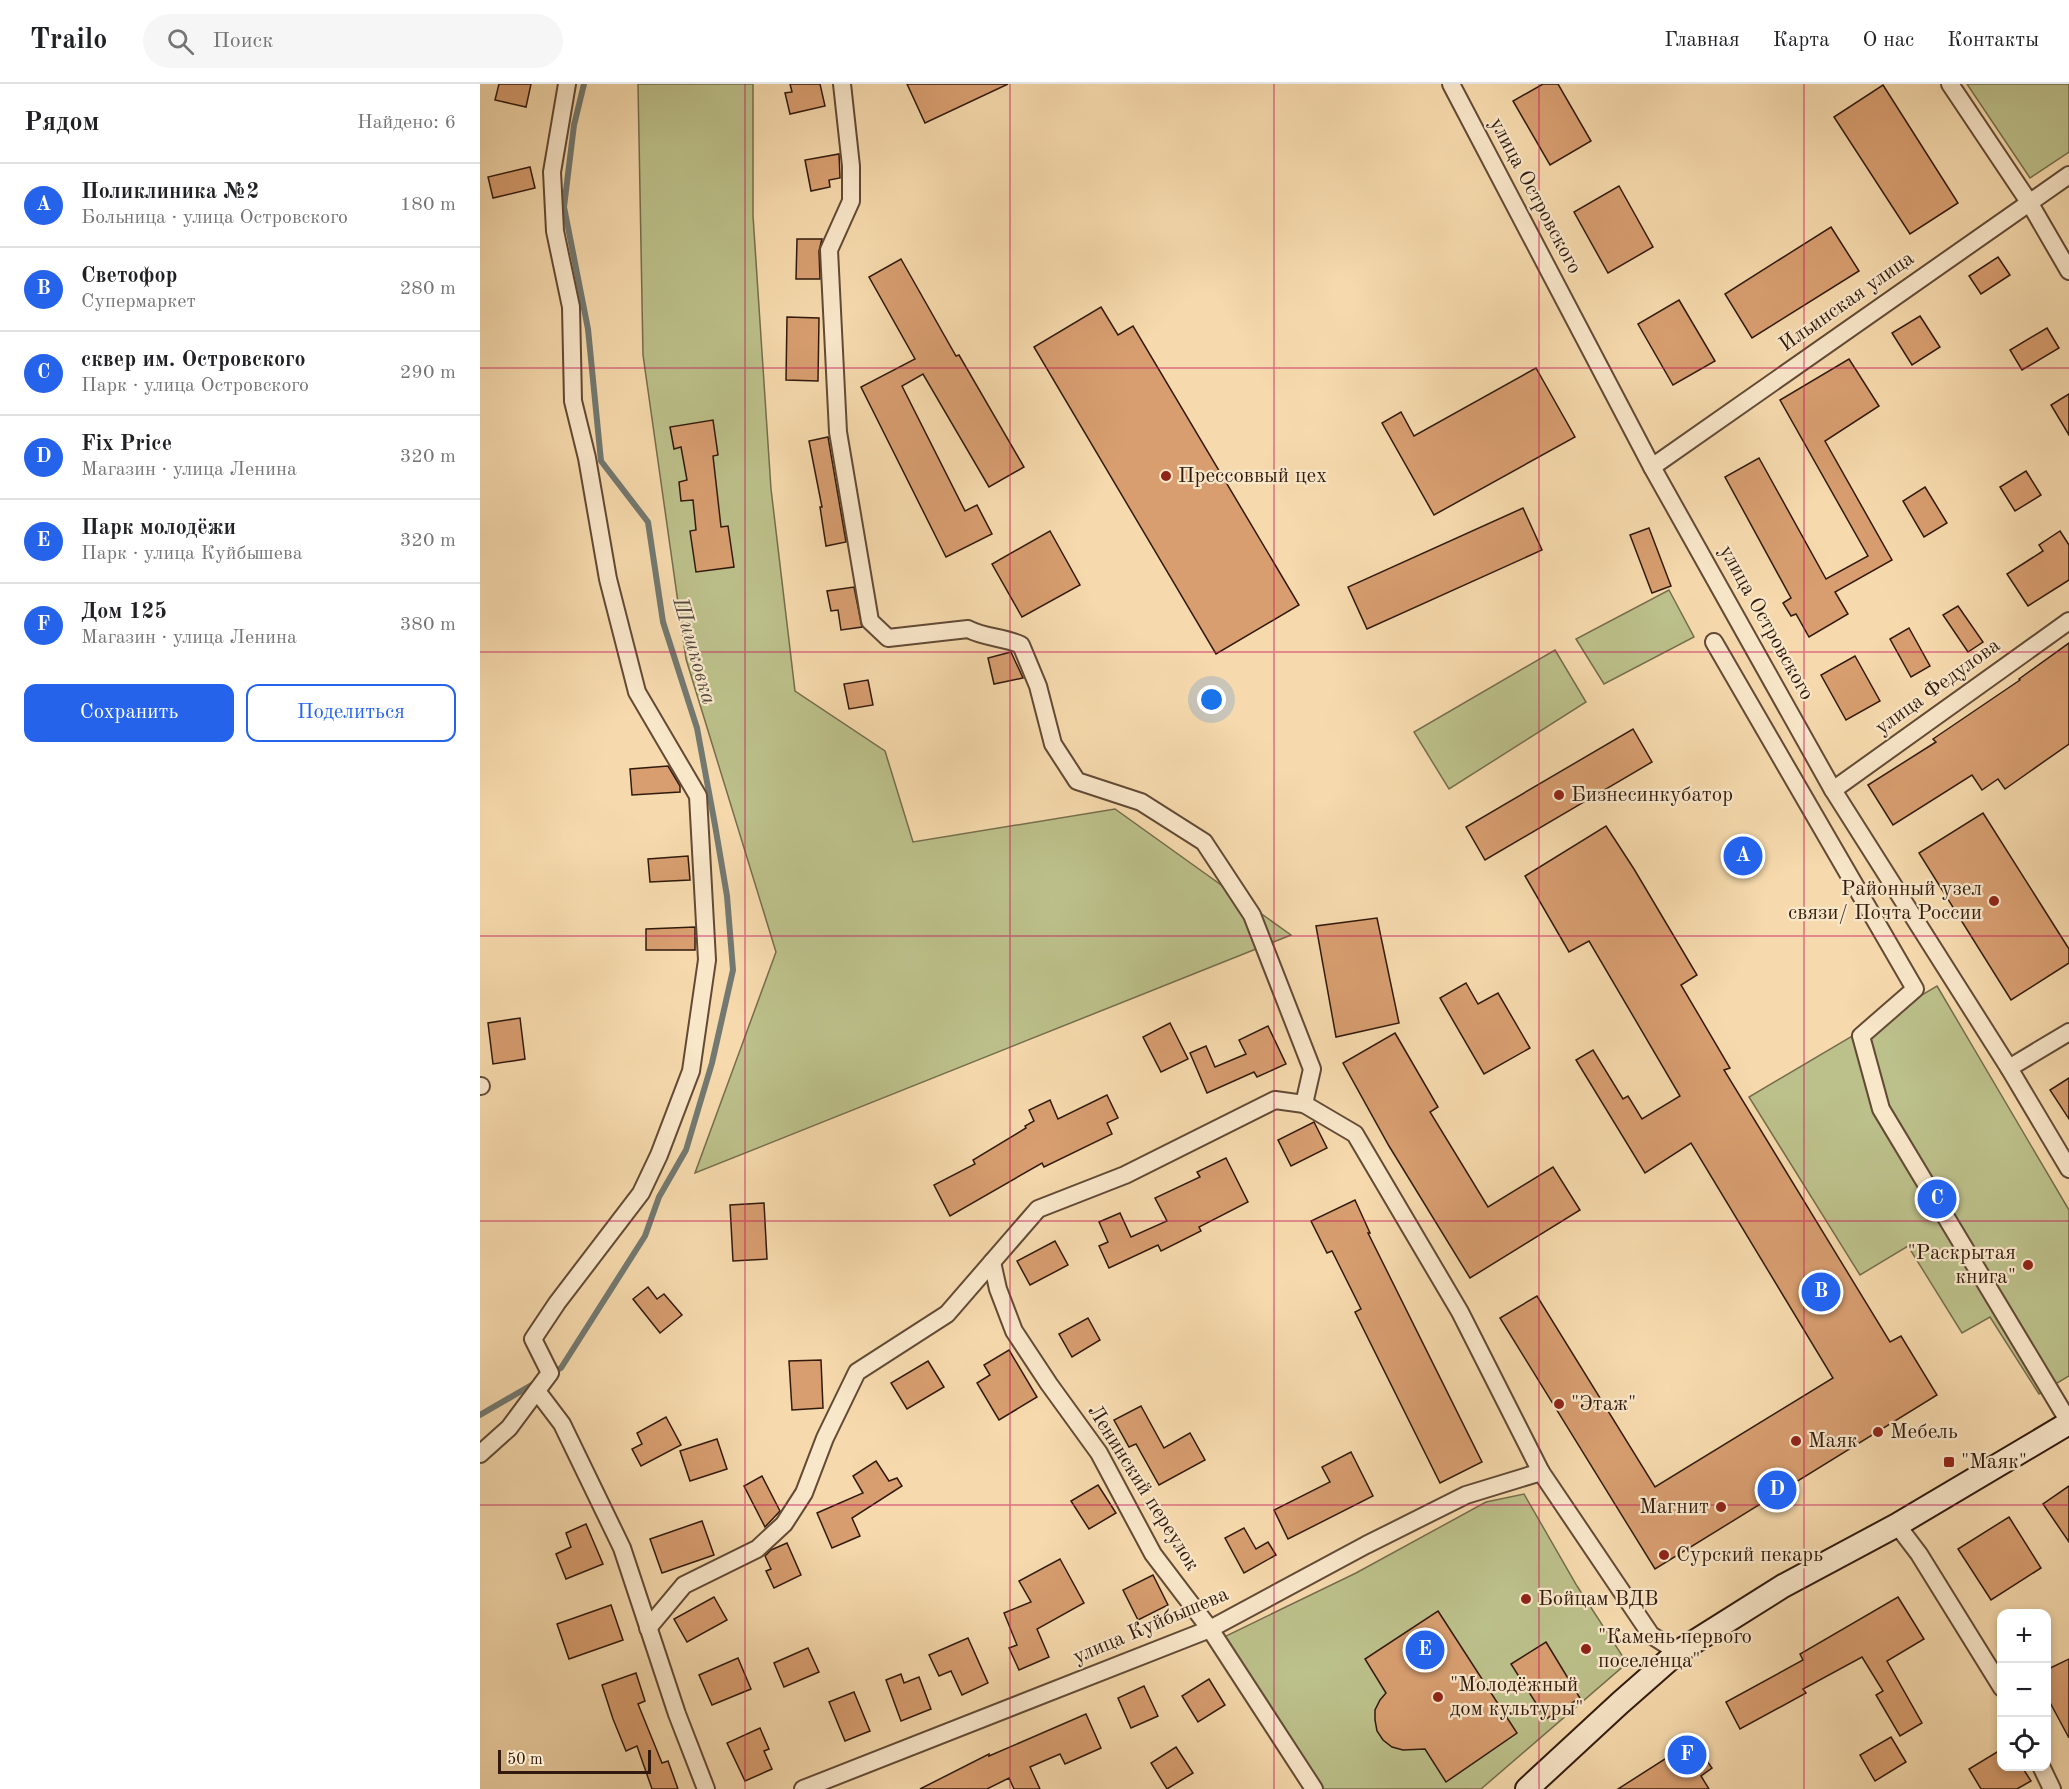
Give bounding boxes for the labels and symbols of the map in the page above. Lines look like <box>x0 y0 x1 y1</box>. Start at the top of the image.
street label: улица Островского <box>1485 115 1585 277</box>
street label: Ильинская улица <box>1776 248 1918 356</box>
place label: Прессоввый цех <box>1178 466 1327 487</box>
marker: Прессоввый цех <box>1159 469 1173 483</box>
street label: улица Островского <box>1715 542 1817 704</box>
water label: Шишковка <box>668 594 720 707</box>
street label: улица Федулова <box>1872 635 2004 739</box>
your location <box>1197 685 1226 714</box>
place label: Бизнесинкубатор <box>1571 785 1733 806</box>
marker: Бизнесинкубатор <box>1552 788 1566 802</box>
pin: A <box>1724 834 1762 878</box>
place label: Районный узел связи/ Почта России <box>1788 879 1982 924</box>
marker: Районный узел связи/ Почта России <box>1987 894 2001 908</box>
pin: C <box>1918 1176 1956 1222</box>
place label: "Раскрытая книга" <box>1907 1243 2016 1288</box>
marker: "Раскрытая книга" <box>2021 1258 2035 1272</box>
pin: B <box>1802 1270 1840 1314</box>
place label: "Этаж" <box>1571 1394 1636 1415</box>
marker: "Этаж" <box>1552 1397 1566 1411</box>
street label: Ленинский переулок <box>1083 1401 1203 1575</box>
place label: Мебель <box>1890 1422 1958 1443</box>
marker: Мебель <box>1871 1425 1885 1439</box>
place label: Maяк <box>1808 1431 1858 1452</box>
marker: Maяк <box>1789 1434 1803 1448</box>
place label: "Маяк" <box>1961 1452 2027 1473</box>
marker: "Маяк" <box>1942 1455 1956 1469</box>
pin: D <box>1758 1468 1796 1512</box>
place label: Магнит <box>1639 1497 1709 1518</box>
marker: Магнит <box>1714 1500 1728 1514</box>
place label: Сурский пекарь <box>1676 1545 1823 1566</box>
marker: Сурский пекарь <box>1657 1548 1671 1562</box>
street label: улица Куйбышева <box>1070 1584 1232 1668</box>
place label: Бойцам ВДВ <box>1538 1589 1658 1610</box>
marker: Бойцам ВДВ <box>1519 1592 1533 1606</box>
place label: "Камень первого поселенца" <box>1598 1627 1752 1672</box>
pin: E <box>1406 1628 1444 1672</box>
marker: "Камень первого поселенца" <box>1579 1642 1593 1656</box>
place label: "Молодёжный дом культуры" <box>1450 1675 1584 1720</box>
marker: "Молодёжный дом культуры" <box>1431 1690 1445 1704</box>
pin: F <box>1668 1732 1706 1778</box>
scale bar <box>498 1747 651 1774</box>

